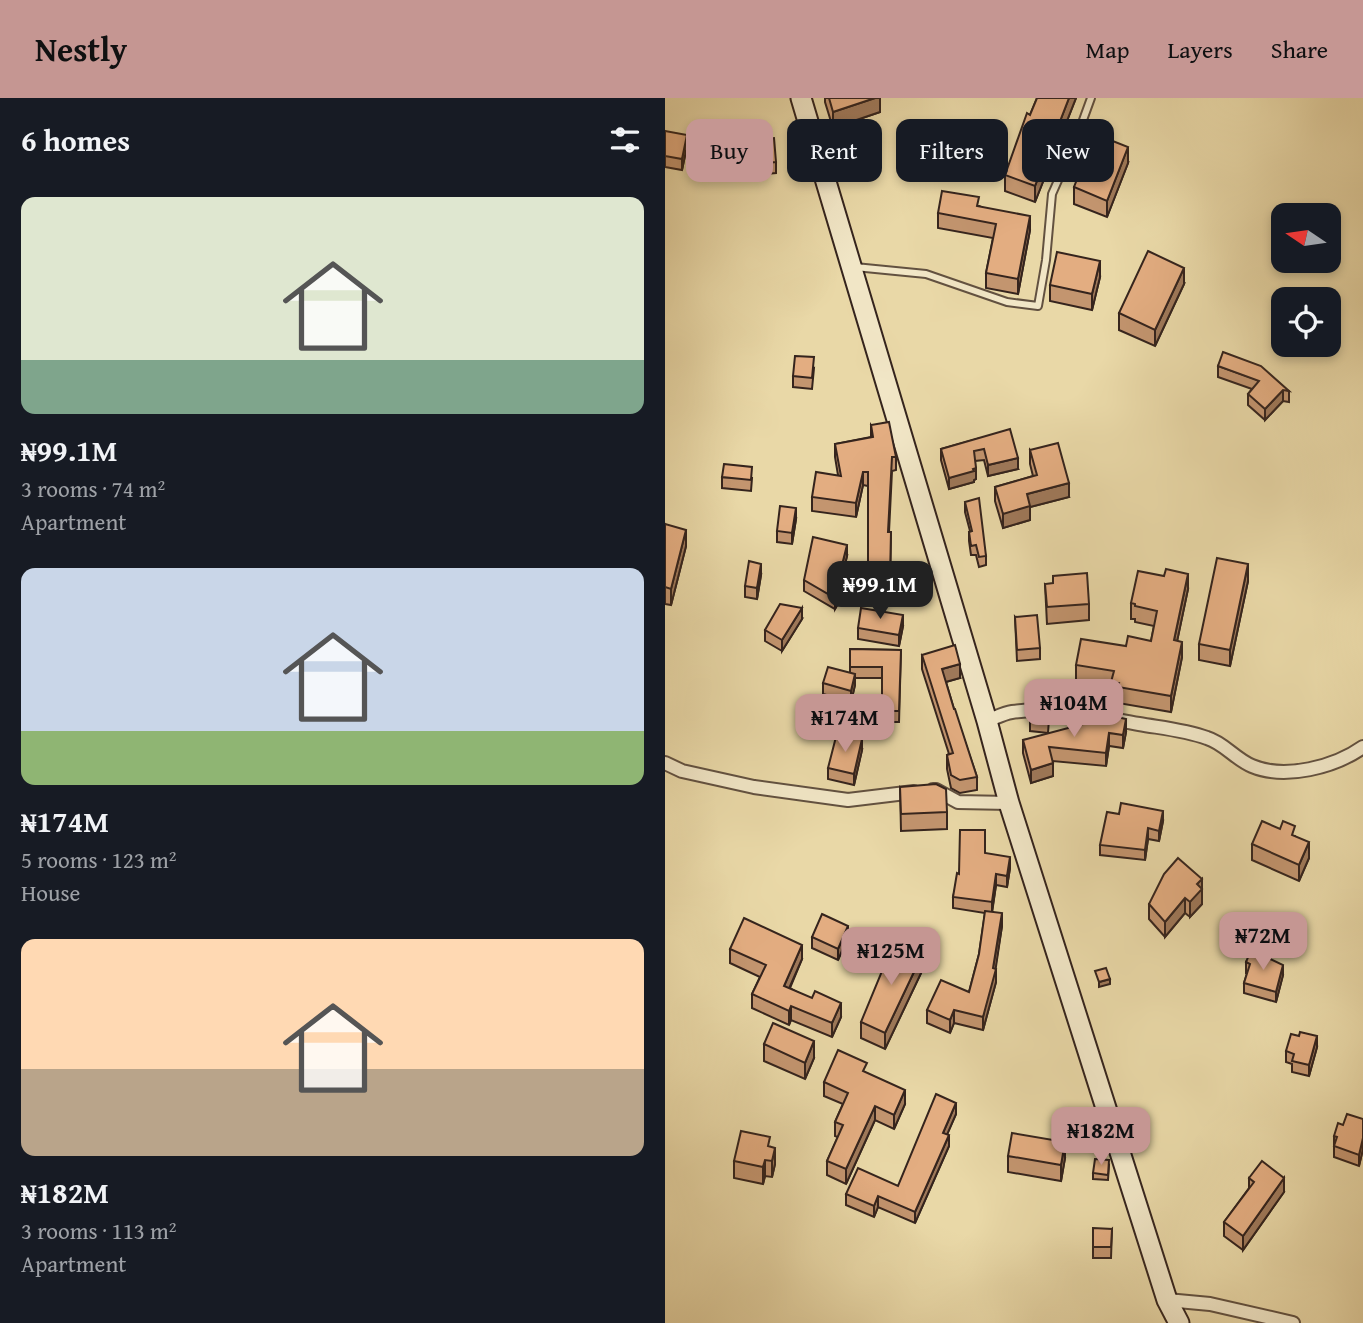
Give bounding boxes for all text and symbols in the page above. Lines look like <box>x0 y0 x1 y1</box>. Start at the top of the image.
text: Nestly <box>35 25 127 73</box>
text: Map <box>1086 32 1129 67</box>
text: Layers <box>1167 32 1233 67</box>
text: Share <box>1271 32 1328 67</box>
text: 6 homes <box>21 118 130 162</box>
chip: Buy <box>686 119 773 182</box>
chip: Rent <box>787 119 882 182</box>
chip: Filters <box>896 119 1008 182</box>
chip: New <box>1022 119 1114 182</box>
icon: filters <box>606 121 644 159</box>
north arrow <box>1271 203 1341 273</box>
map controls <box>1271 203 1341 357</box>
icon: home <box>270 243 396 369</box>
button: locate <box>1271 287 1341 357</box>
text: ₦99.1M <box>21 428 117 472</box>
text: 3 rooms · 74 m² <box>21 472 165 505</box>
text: Apartment <box>21 505 126 538</box>
pin: ₦99.1M <box>823 561 937 621</box>
text: ₦99.1M <box>843 567 917 600</box>
icon: home <box>270 614 396 740</box>
pin: ₦104M <box>1025 680 1123 739</box>
text: ₦104M <box>1040 685 1108 718</box>
pin: ₦174M <box>796 694 894 754</box>
text: ₦174M <box>811 700 879 733</box>
text: ₦174M <box>21 799 109 843</box>
text: 5 rooms · 123 m² <box>21 843 176 876</box>
text: House <box>21 876 80 909</box>
pin: ₦72M <box>1222 912 1304 972</box>
text: ₦72M <box>1235 918 1291 951</box>
pin: ₦125M <box>842 928 940 987</box>
text: ₦125M <box>857 933 925 966</box>
icon: home <box>270 985 396 1111</box>
pin: ₦182M <box>1052 1108 1150 1167</box>
text: ₦182M <box>1067 1113 1135 1146</box>
text: ₦182M <box>21 1170 109 1214</box>
text: 3 rooms · 113 m² <box>21 1214 176 1247</box>
text: Apartment <box>21 1247 126 1280</box>

